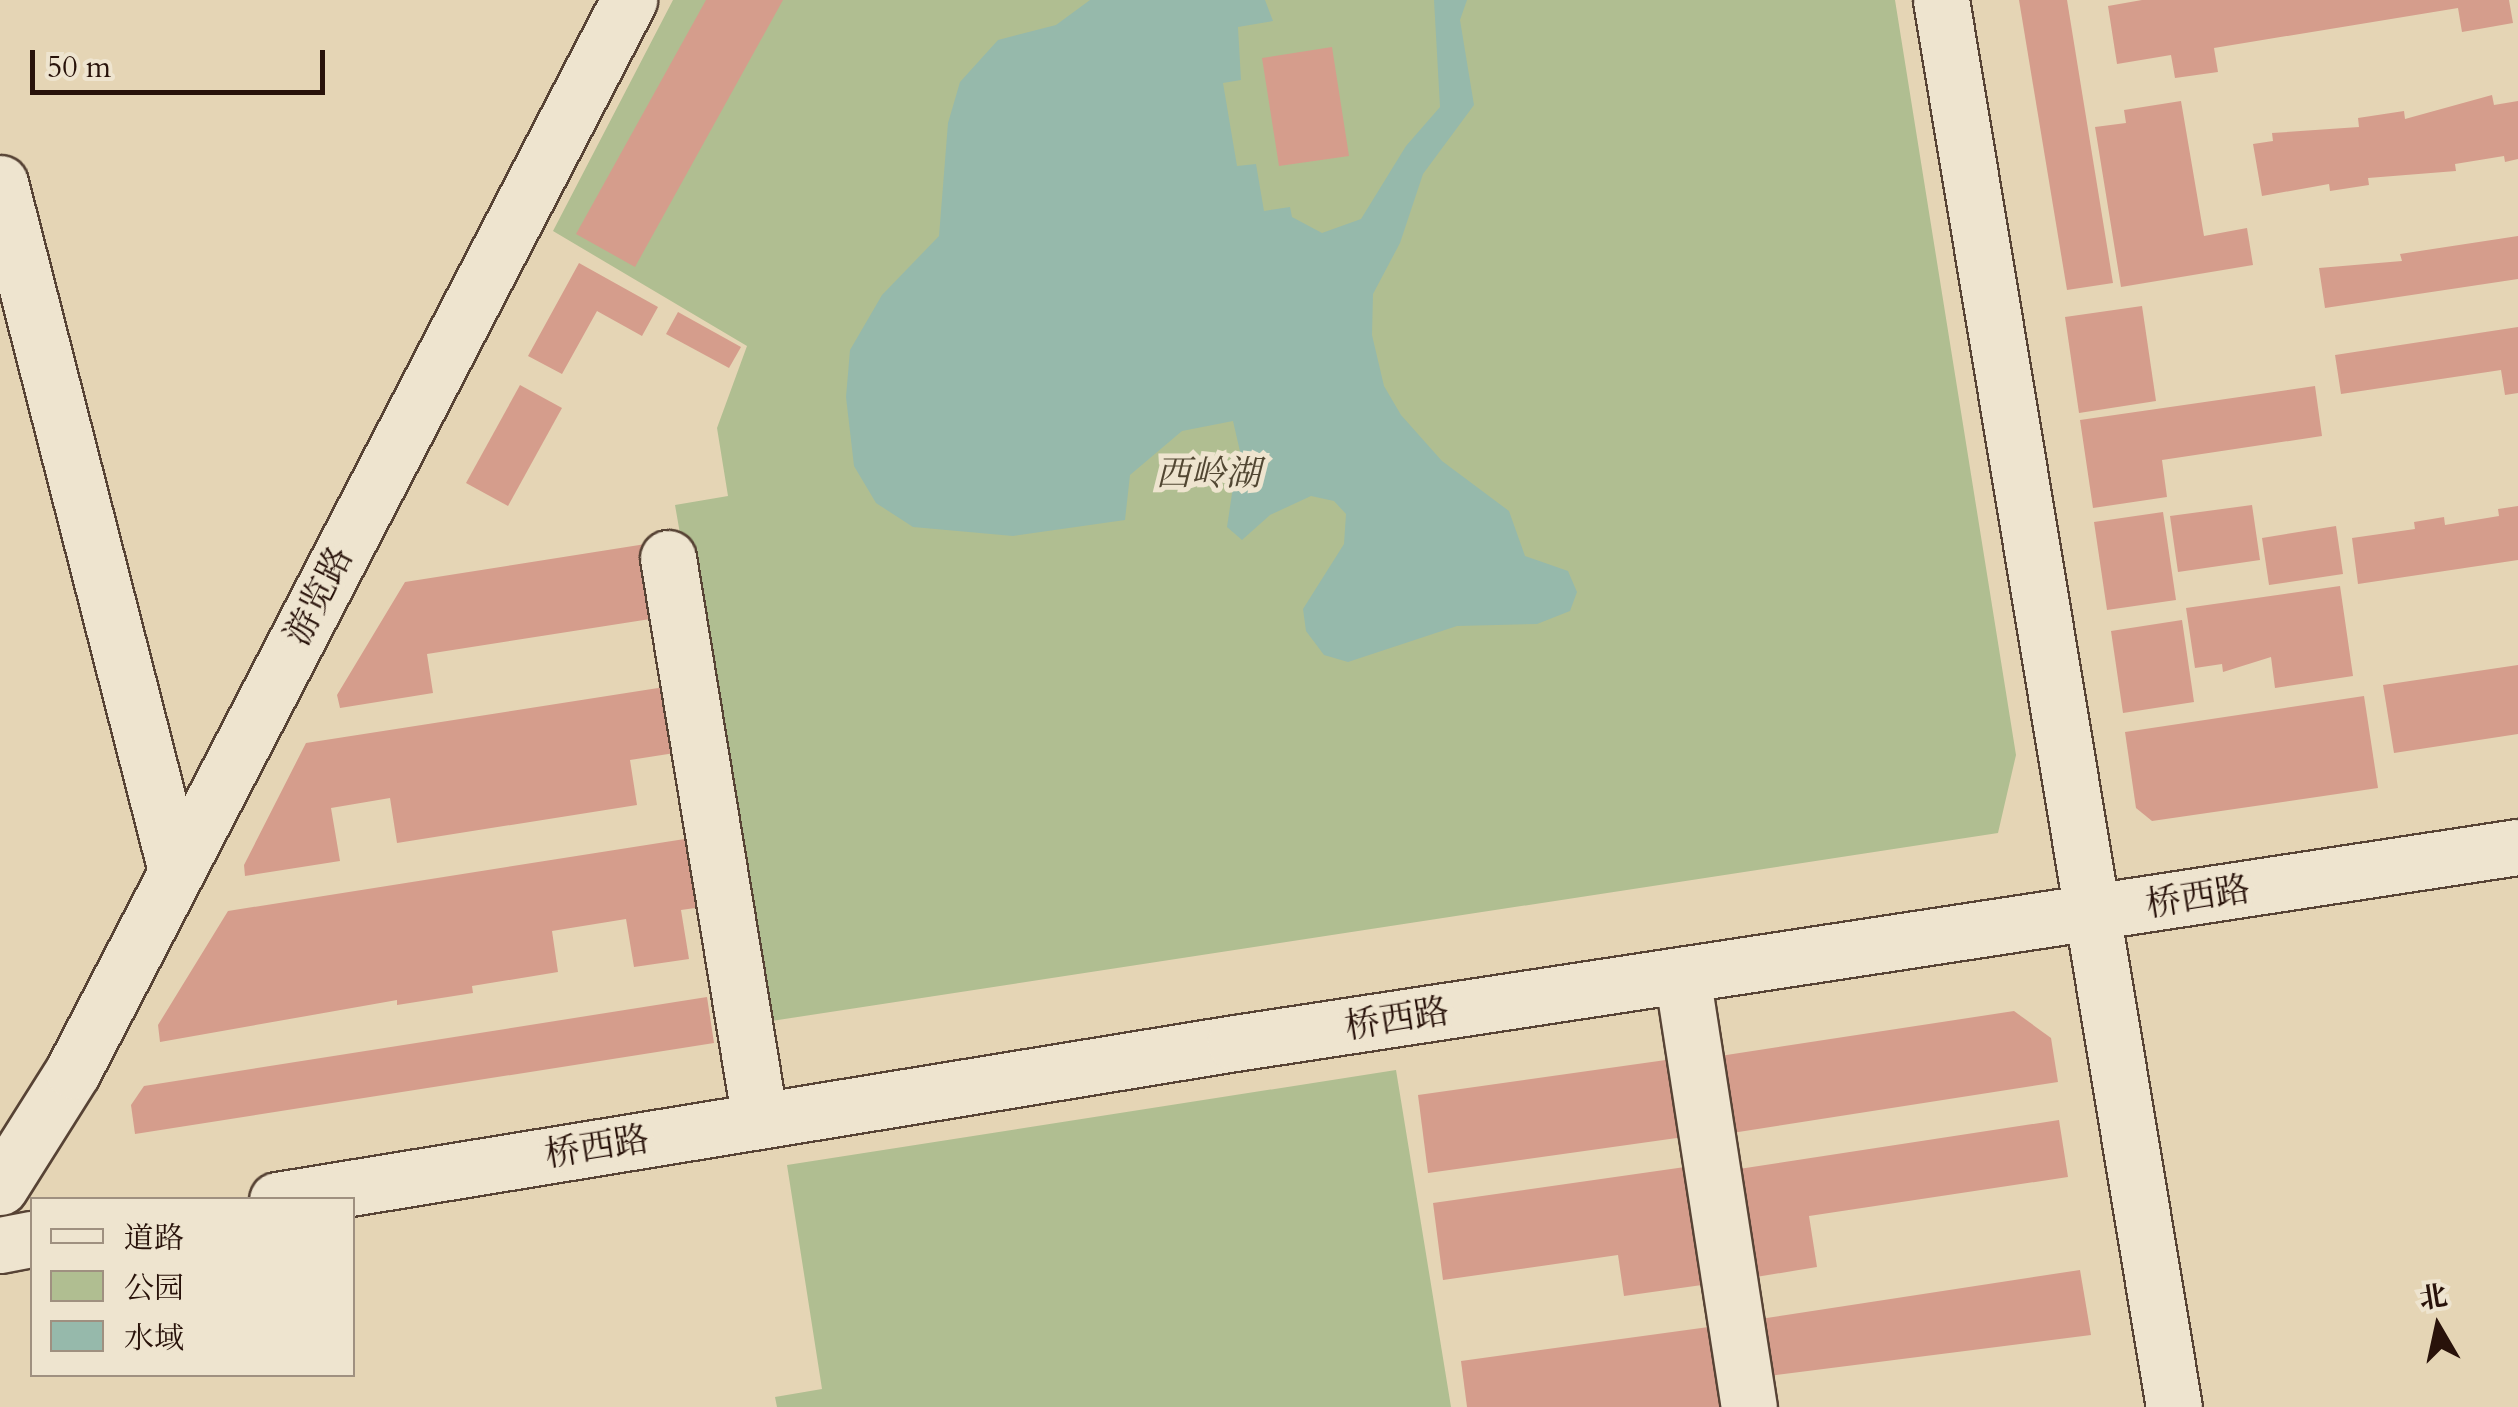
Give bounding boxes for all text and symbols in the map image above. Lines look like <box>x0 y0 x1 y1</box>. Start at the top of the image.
scale bar <box>35 30 330 92</box>
text: 50 m <box>47 47 111 88</box>
park label: 西岭湖 <box>1156 453 1260 495</box>
street label: 游览路 <box>276 540 362 652</box>
street label: 桥西路 <box>2143 868 2253 926</box>
street label: 桥西路 <box>1342 990 1452 1048</box>
street label: 桥西路 <box>542 1118 652 1176</box>
legend <box>30 1197 355 1377</box>
text: 道路 <box>124 1218 184 1259</box>
text: 公园 <box>124 1268 184 1309</box>
text: 北 <box>2416 1276 2450 1318</box>
north arrow <box>2388 1277 2488 1377</box>
text: 水域 <box>124 1318 184 1359</box>

